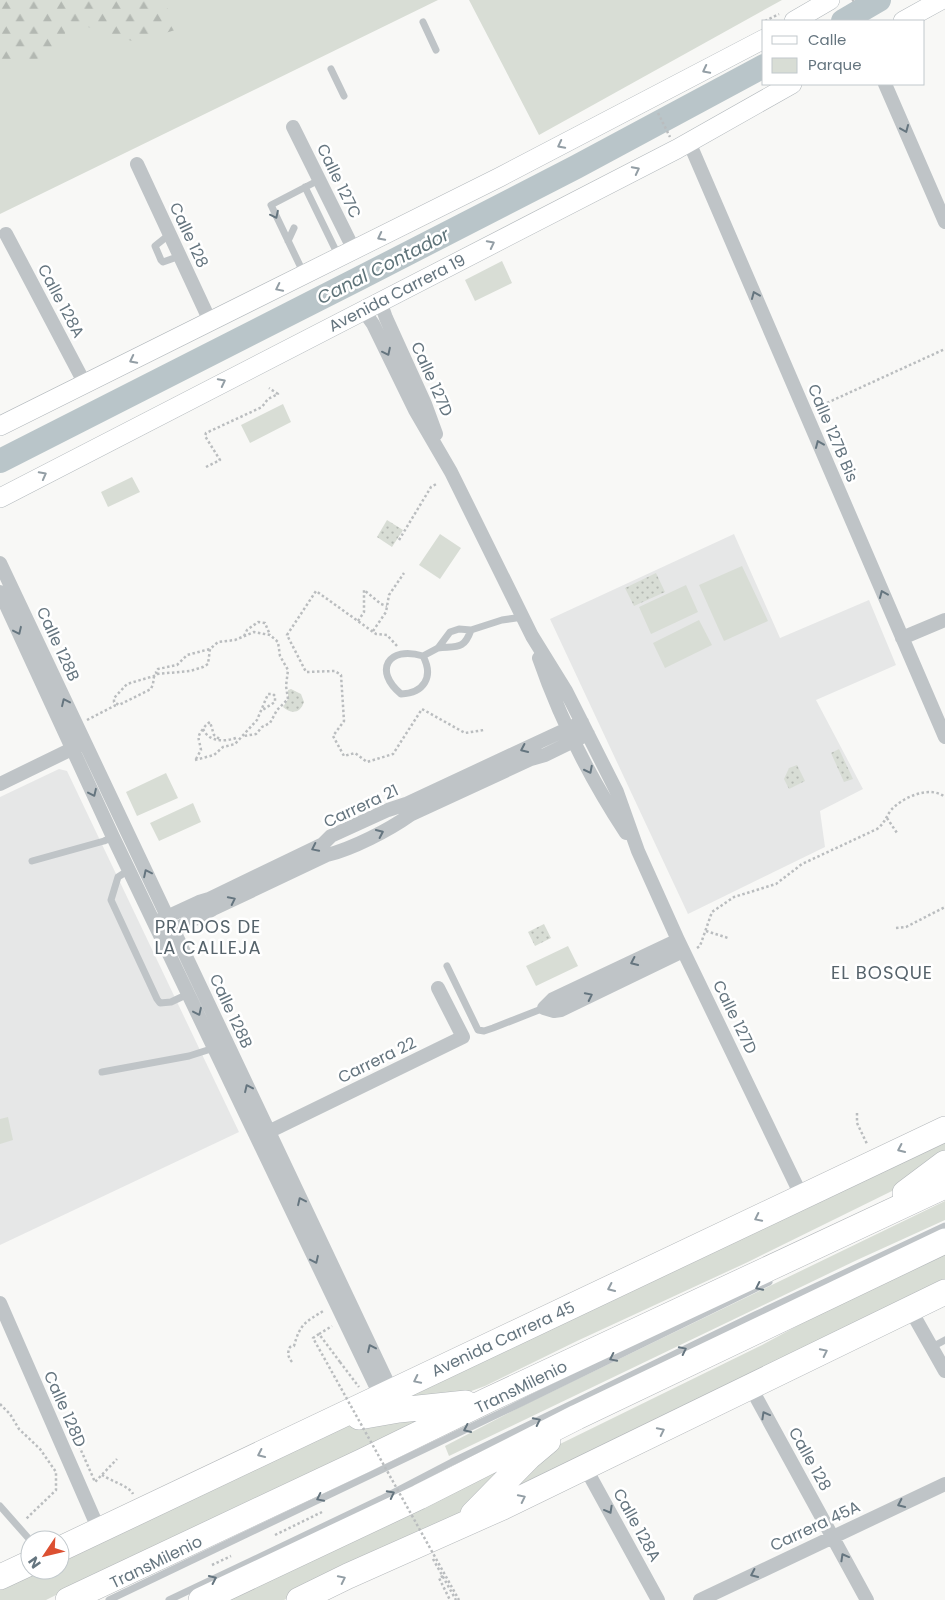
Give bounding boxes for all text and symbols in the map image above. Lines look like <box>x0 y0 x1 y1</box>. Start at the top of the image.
legend <box>762 20 925 85</box>
text: Calle <box>808 29 846 50</box>
text: Parque <box>808 54 861 75</box>
one-way arrow <box>702 64 711 74</box>
one-way arrow <box>899 124 909 132</box>
one-way arrow <box>558 139 567 149</box>
street label: Calle 127C <box>311 140 367 222</box>
one-way arrow <box>631 166 640 176</box>
street label: Calle 128 <box>164 199 214 271</box>
one-way arrow <box>269 209 279 218</box>
water label: Canal Contador <box>312 221 455 310</box>
one-way arrow <box>377 230 386 241</box>
one-way arrow <box>486 240 495 250</box>
street label: Avenida Carrera 19 <box>324 248 470 338</box>
street label: Calle 128A <box>32 260 90 342</box>
one-way arrow <box>275 281 284 291</box>
one-way arrow <box>750 291 761 300</box>
street label: Calle 127D <box>405 338 459 420</box>
one-way arrow <box>381 347 391 356</box>
one-way arrow <box>129 354 138 364</box>
one-way arrow <box>217 378 226 388</box>
street label: Calle 127B Bis <box>802 380 864 486</box>
one-way arrow <box>814 440 825 449</box>
one-way arrow <box>38 471 47 481</box>
one-way arrow <box>878 590 889 599</box>
street label: Calle 128B <box>31 603 85 685</box>
one-way arrow <box>12 626 22 635</box>
one-way arrow <box>61 698 72 707</box>
one-way arrow <box>520 743 529 754</box>
one-way arrow <box>583 764 593 773</box>
street label: Carrera 21 <box>320 779 402 833</box>
one-way arrow <box>87 788 98 797</box>
one-way arrow <box>375 828 384 839</box>
one-way arrow <box>311 842 320 852</box>
one-way arrow <box>142 869 153 878</box>
one-way arrow <box>227 896 236 906</box>
district label: PRADOS DE LA CALLEJA <box>154 914 262 960</box>
one-way arrow <box>630 955 639 966</box>
district label: EL BOSQUE <box>831 960 933 985</box>
street label: Calle 128B <box>204 970 258 1052</box>
street label: Calle 127D <box>707 976 763 1058</box>
one-way arrow <box>584 992 593 1003</box>
one-way arrow <box>192 1007 202 1016</box>
street label: Carrera 22 <box>334 1031 420 1089</box>
one-way arrow <box>243 1084 254 1093</box>
one-way arrow <box>897 1143 906 1154</box>
one-way arrow <box>297 1197 307 1206</box>
one-way arrow <box>754 1212 763 1222</box>
one-way arrow <box>309 1255 320 1264</box>
one-way arrow <box>607 1281 616 1292</box>
one-way arrow <box>755 1281 764 1291</box>
street label: Avenida Carrera 45 <box>427 1296 579 1382</box>
one-way arrow <box>367 1344 377 1353</box>
one-way arrow <box>678 1346 687 1356</box>
one-way arrow <box>818 1348 827 1358</box>
one-way arrow <box>609 1352 618 1362</box>
street label: TransMilenio <box>471 1355 571 1419</box>
street label: Calle 128D <box>38 1367 92 1451</box>
one-way arrow <box>413 1373 422 1384</box>
one-way arrow <box>761 1411 771 1420</box>
one-way arrow <box>532 1417 541 1427</box>
one-way arrow <box>463 1422 472 1432</box>
street label: Calle 128 <box>783 1423 837 1495</box>
one-way arrow <box>656 1427 665 1437</box>
one-way arrow <box>257 1447 266 1458</box>
street label: Calle 128A <box>607 1484 667 1566</box>
one-way arrow <box>386 1490 395 1500</box>
one-way arrow <box>316 1492 325 1502</box>
one-way arrow <box>517 1494 526 1504</box>
street label: Carrera 45A <box>766 1495 864 1557</box>
one-way arrow <box>897 1498 906 1509</box>
one-way arrow <box>602 1505 612 1514</box>
north arrow <box>20 1530 70 1580</box>
street label: TransMilenio <box>106 1530 206 1594</box>
text: N <box>23 1552 46 1573</box>
one-way arrow <box>840 1554 850 1563</box>
one-way arrow <box>750 1568 759 1578</box>
one-way arrow <box>208 1575 217 1585</box>
one-way arrow <box>337 1575 346 1585</box>

